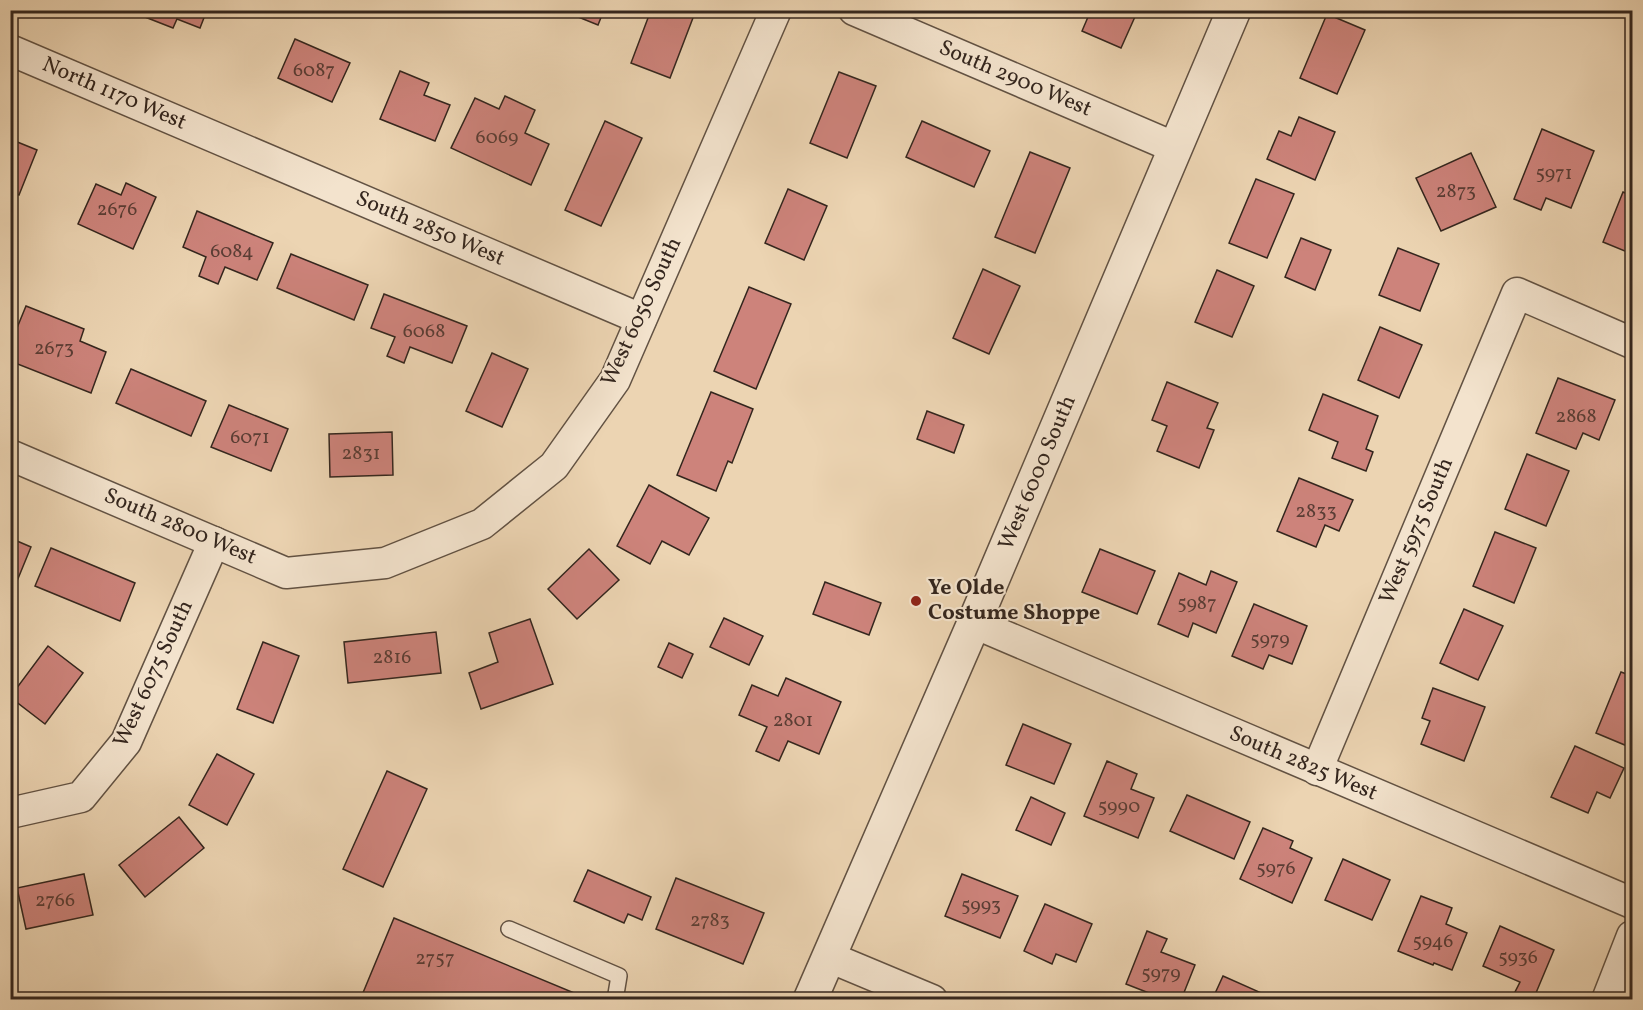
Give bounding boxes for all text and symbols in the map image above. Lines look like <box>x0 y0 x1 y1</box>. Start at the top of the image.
street label: South 2900 West <box>934 33 1097 125</box>
street label: North 1170 West <box>37 50 191 138</box>
house number: 6087 <box>293 57 335 85</box>
house number: 6069 <box>476 124 518 152</box>
house number: 5971 <box>1535 160 1573 188</box>
house number: 2873 <box>1436 178 1476 206</box>
street label: South 2850 West <box>351 184 510 274</box>
house number: 2676 <box>97 196 137 224</box>
street label: West 6050 South <box>594 232 690 392</box>
house number: 6084 <box>210 238 254 266</box>
house number: 6068 <box>403 318 445 346</box>
house number: 2673 <box>34 335 74 363</box>
street label: West 6000 South <box>991 391 1085 555</box>
house number: 2868 <box>1555 403 1597 431</box>
house number: 6071 <box>230 424 270 452</box>
house number: 2831 <box>342 440 380 468</box>
street label: West 5975 South <box>1372 453 1462 609</box>
street label: South 2800 West <box>99 481 261 573</box>
house number: 2833 <box>1295 498 1337 526</box>
place label: Ye Olde Costume Shoppe <box>928 573 1100 629</box>
house number: 5987 <box>1177 590 1217 618</box>
marker: Ye Olde Costume Shoppe <box>909 594 923 608</box>
street label: West 6075 South <box>106 595 202 753</box>
house number: 5979 <box>1250 626 1290 654</box>
house number: 2816 <box>373 644 411 672</box>
house number: 2801 <box>773 707 813 735</box>
street label: South 2825 West <box>1224 719 1382 809</box>
house number: 5990 <box>1098 793 1140 821</box>
house number: 5976 <box>1256 855 1296 883</box>
house number: 2766 <box>35 887 75 915</box>
house number: 5993 <box>961 892 1001 920</box>
house number: 2783 <box>690 907 730 935</box>
house number: 5946 <box>1413 928 1453 956</box>
house number: 5936 <box>1498 944 1538 972</box>
house number: 2757 <box>415 945 455 973</box>
house number: 5979 <box>1141 960 1181 988</box>

